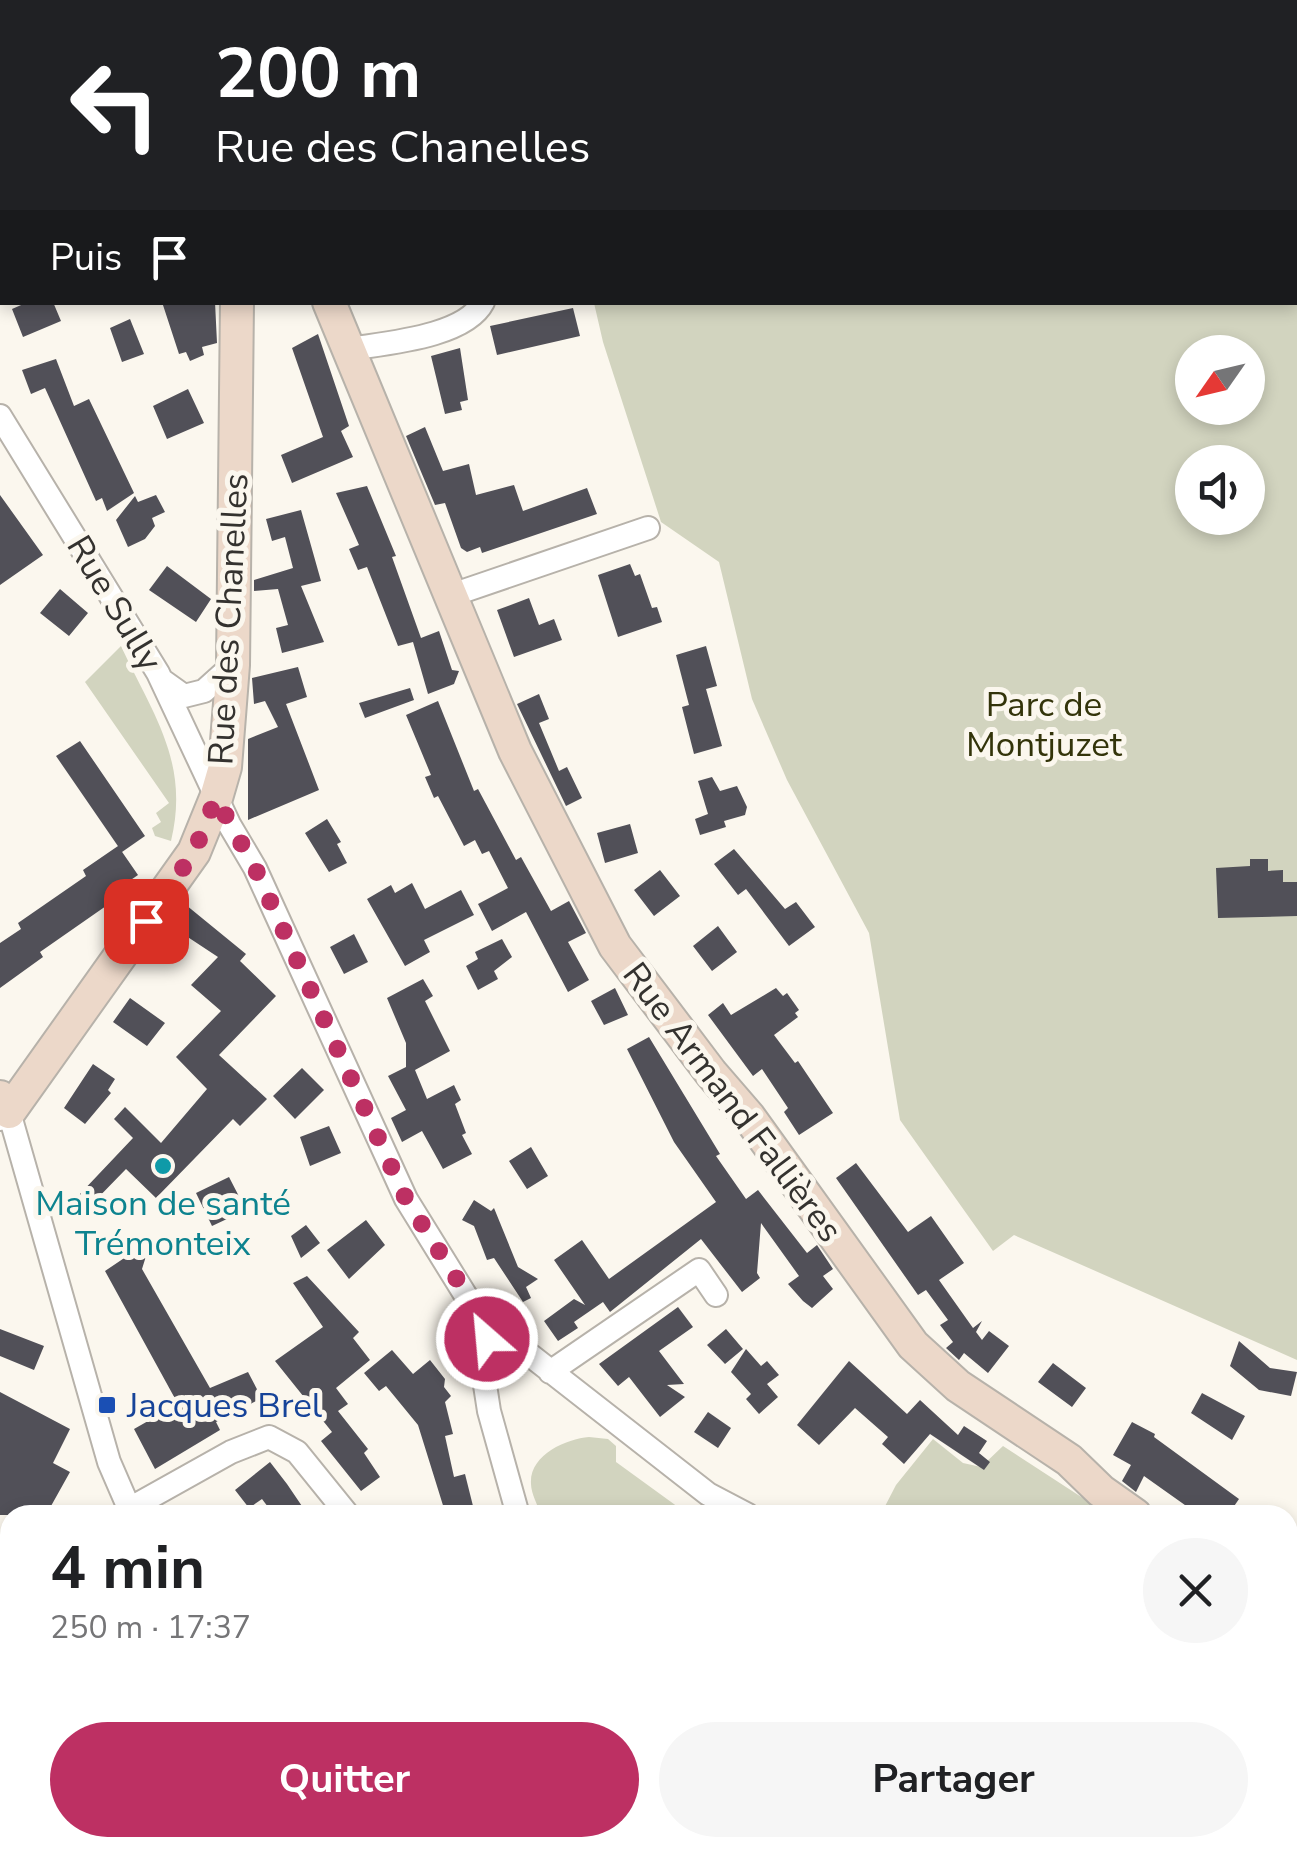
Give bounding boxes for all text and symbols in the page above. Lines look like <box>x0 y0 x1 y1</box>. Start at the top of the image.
text: 200 m <box>215 26 421 122</box>
icon: left <box>50 40 180 170</box>
text: Rue des Chanelles <box>215 117 590 178</box>
icon: arrive <box>142 230 197 285</box>
text: Puis <box>50 232 122 283</box>
north arrow <box>1175 335 1265 425</box>
map controls <box>1175 335 1265 535</box>
button: sound <box>1175 445 1265 535</box>
street label: Rue des Chanelles <box>197 472 260 766</box>
street label: Rue Sully <box>56 527 173 680</box>
park label: Parc de Montjuzet <box>966 681 1123 768</box>
pin <box>104 879 189 964</box>
icon: arrive <box>119 894 174 949</box>
street label: Rue Armand Fallières <box>612 953 853 1252</box>
marker: Maison de santé Trémonteix <box>152 1155 174 1177</box>
place label: Maison de santé Trémonteix <box>35 1180 291 1267</box>
position arrow <box>435 1287 539 1391</box>
place label: Jacques Brel <box>126 1382 323 1429</box>
marker: Jacques Brel <box>96 1394 118 1416</box>
text: 4 min <box>50 1527 205 1609</box>
button: close <box>1143 1538 1248 1643</box>
text: 250 m · 17:37 <box>50 1606 251 1649</box>
button: Quitter <box>50 1722 639 1837</box>
button: Partager <box>659 1722 1248 1837</box>

